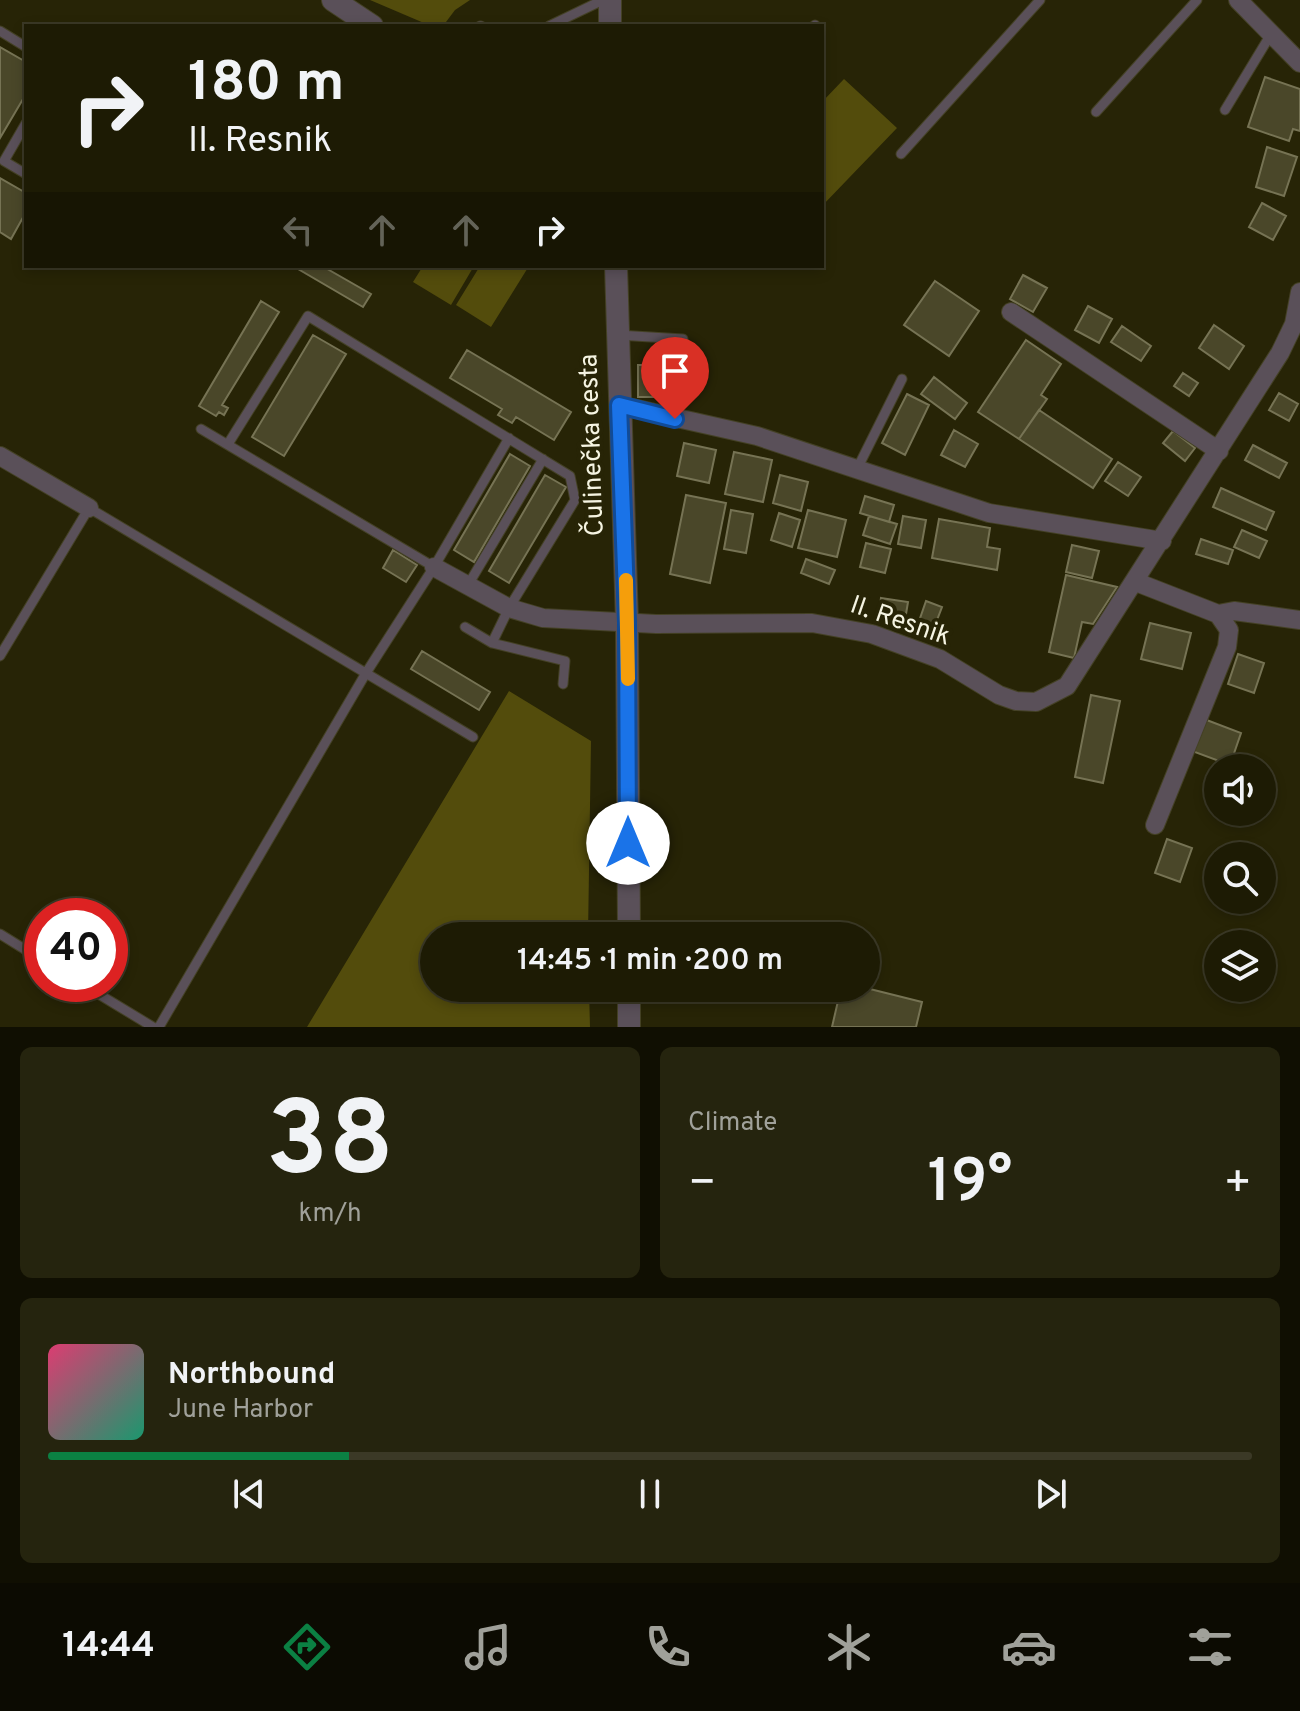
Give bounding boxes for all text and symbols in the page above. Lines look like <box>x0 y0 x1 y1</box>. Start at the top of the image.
text: 180 m <box>188 50 345 120</box>
icon: right <box>56 56 160 160</box>
text: II. Resnik <box>188 119 332 165</box>
icon: left <box>276 208 320 252</box>
icon: ahead <box>360 208 404 252</box>
icon: ahead <box>444 208 488 252</box>
icon: right <box>528 208 572 252</box>
pin <box>641 337 709 419</box>
icon: arrive <box>653 349 697 393</box>
street label: Čulinečka cesta <box>571 353 613 537</box>
street label: II. Resnik <box>845 589 955 655</box>
map controls <box>1204 754 1276 1002</box>
button: sound <box>1204 754 1276 826</box>
position arrow <box>586 801 670 885</box>
button: search <box>1204 842 1276 914</box>
speed limit sign: 40 <box>24 898 128 1002</box>
button: layers <box>1204 930 1276 1002</box>
text: 14:45 · 1 min · 200 m <box>517 943 783 980</box>
text: 38 <box>266 1080 394 1212</box>
text: Climate <box>688 1107 777 1140</box>
text: 19° <box>928 1147 1012 1223</box>
text: − <box>688 1157 716 1213</box>
text: + <box>1224 1157 1252 1213</box>
text: km/h <box>298 1198 362 1231</box>
text: Northbound <box>168 1357 335 1394</box>
text: June Harbor <box>168 1394 313 1427</box>
icon: previous <box>227 1472 271 1516</box>
icon: pause <box>628 1472 672 1516</box>
icon: next <box>1029 1472 1073 1516</box>
icon: directions <box>279 1619 335 1675</box>
icon: music <box>460 1619 516 1675</box>
icon: phone <box>640 1619 696 1675</box>
icon: climate <box>821 1619 877 1675</box>
icon: car <box>1001 1619 1057 1675</box>
icon: filters <box>1182 1619 1238 1675</box>
text: 14:44 <box>62 1624 155 1670</box>

